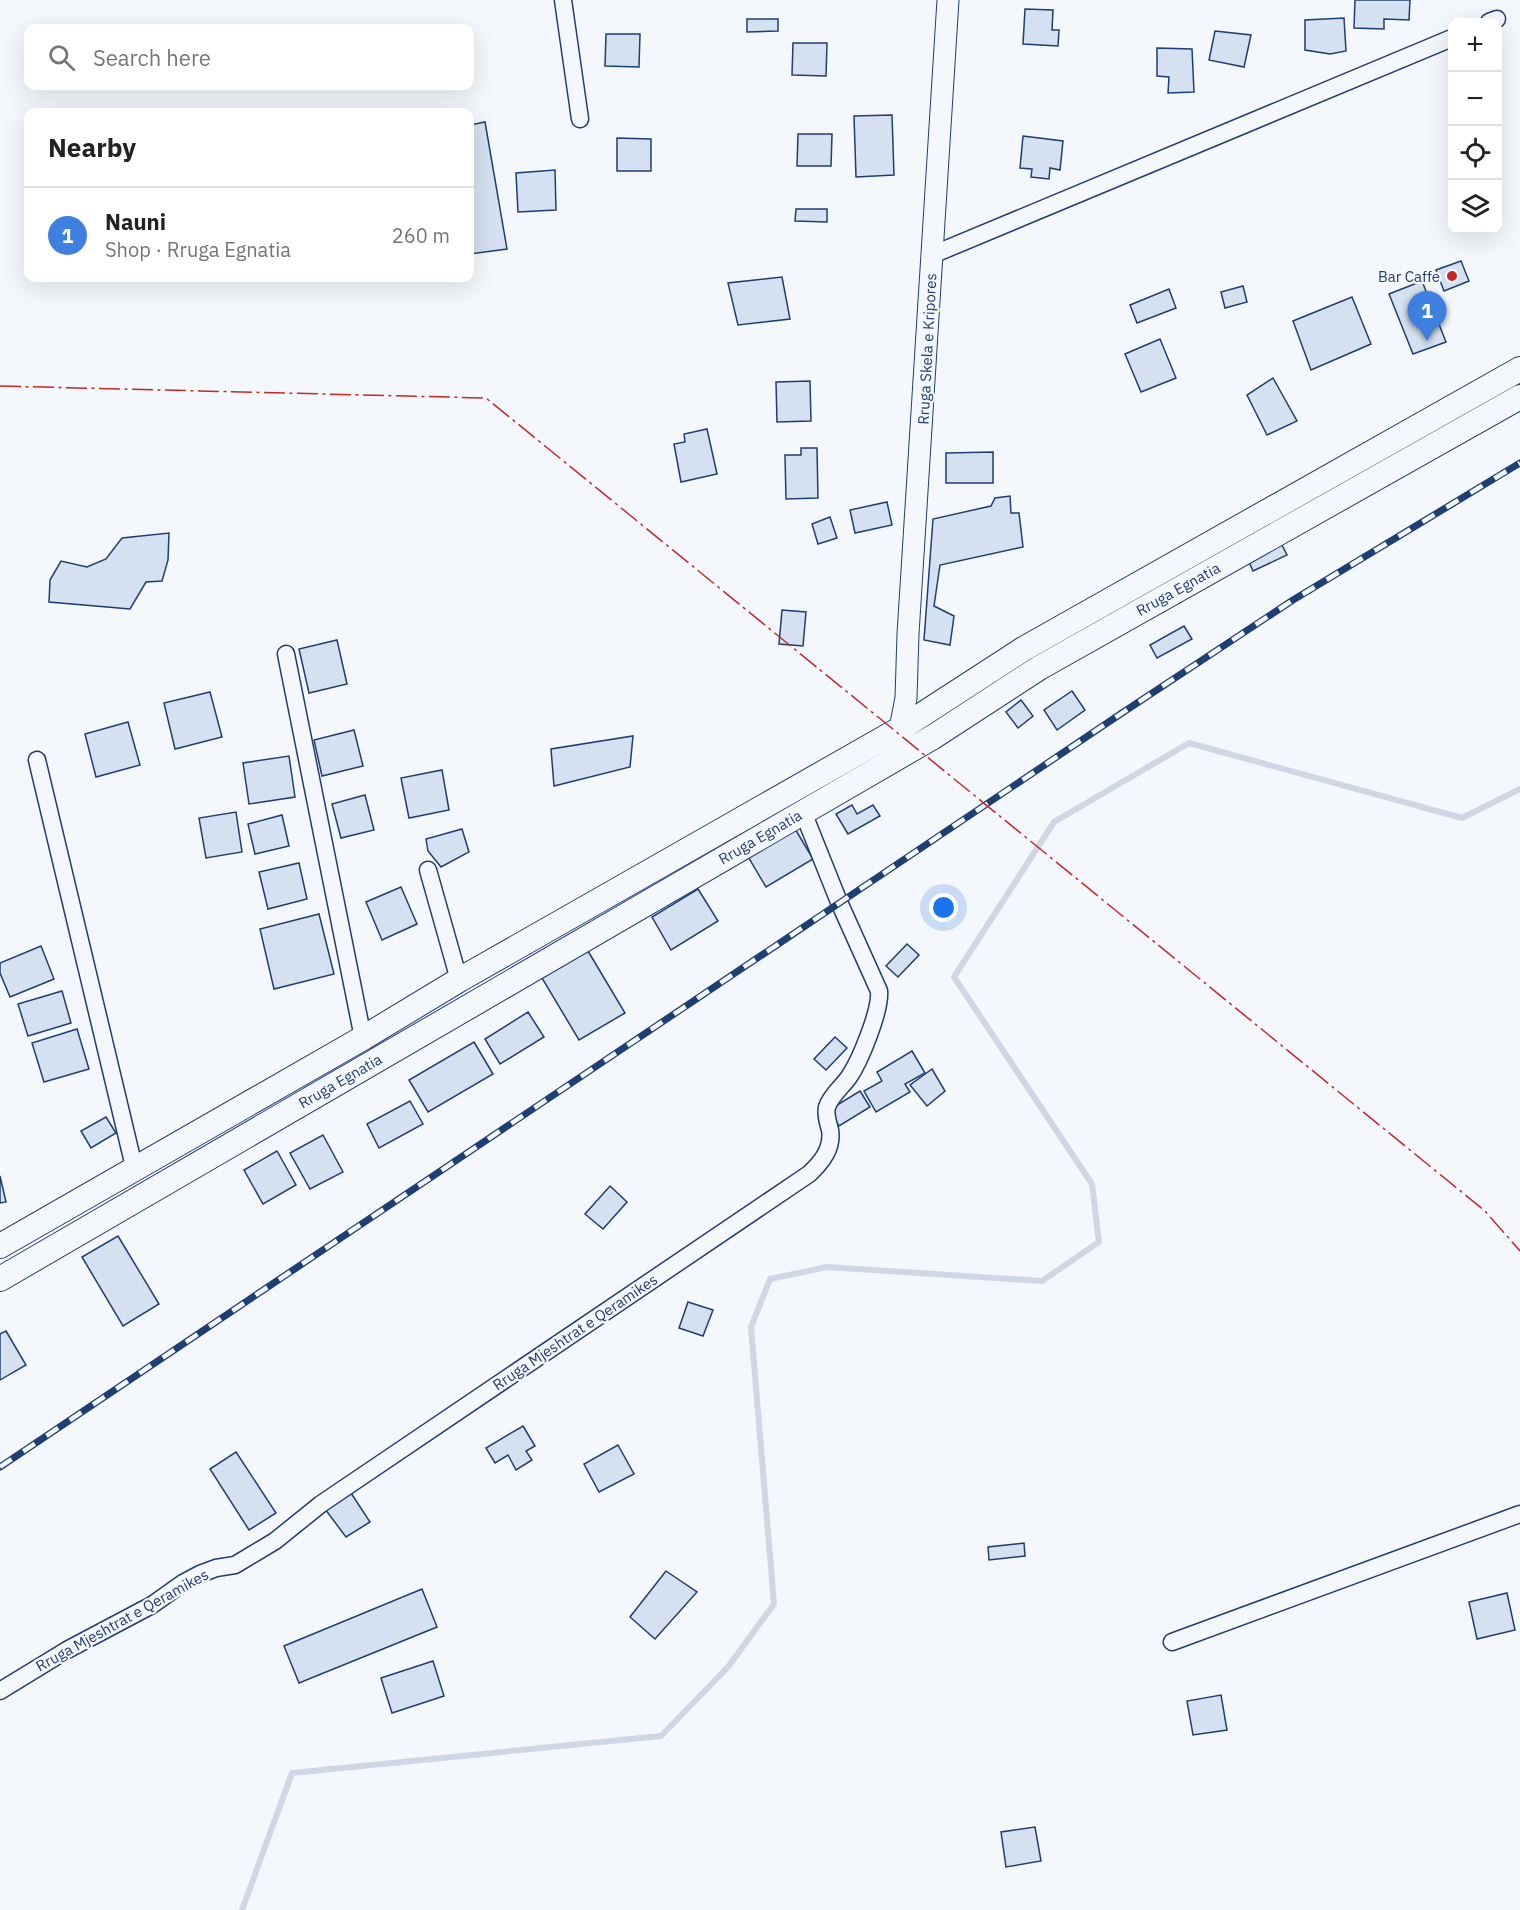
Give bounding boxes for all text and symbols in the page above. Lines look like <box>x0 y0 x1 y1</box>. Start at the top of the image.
map controls <box>1448 18 1502 234</box>
button: + <box>1448 18 1502 72</box>
search box <box>24 24 474 90</box>
icon: search <box>45 41 78 74</box>
text: Search here <box>93 43 211 72</box>
button: − <box>1448 72 1502 126</box>
button: locate <box>1448 126 1502 180</box>
text: Nearby <box>48 130 136 164</box>
button: layers <box>1448 180 1502 234</box>
text: Nauni <box>105 207 166 236</box>
text: 1 <box>62 222 74 249</box>
text: 260 m <box>392 222 450 249</box>
text: Shop · Rruga Egnatia <box>105 236 291 263</box>
place label: Bar Caffe <box>1378 267 1440 286</box>
marker: Bar Caffe <box>1445 269 1459 283</box>
street label: Rruga Skela e Kripores <box>914 273 940 425</box>
pin: 1 <box>1408 292 1446 341</box>
street label: Rruga Egnatia <box>1133 558 1223 620</box>
street label: Rruga Egnatia <box>715 805 805 869</box>
your location <box>929 893 958 922</box>
street label: Rruga Egnatia <box>295 1049 385 1113</box>
street label: Rruga Mjeshtrat e Qeramikes <box>489 1270 661 1394</box>
street label: Rruga Mjeshtrat e Qeramikes <box>32 1564 212 1676</box>

